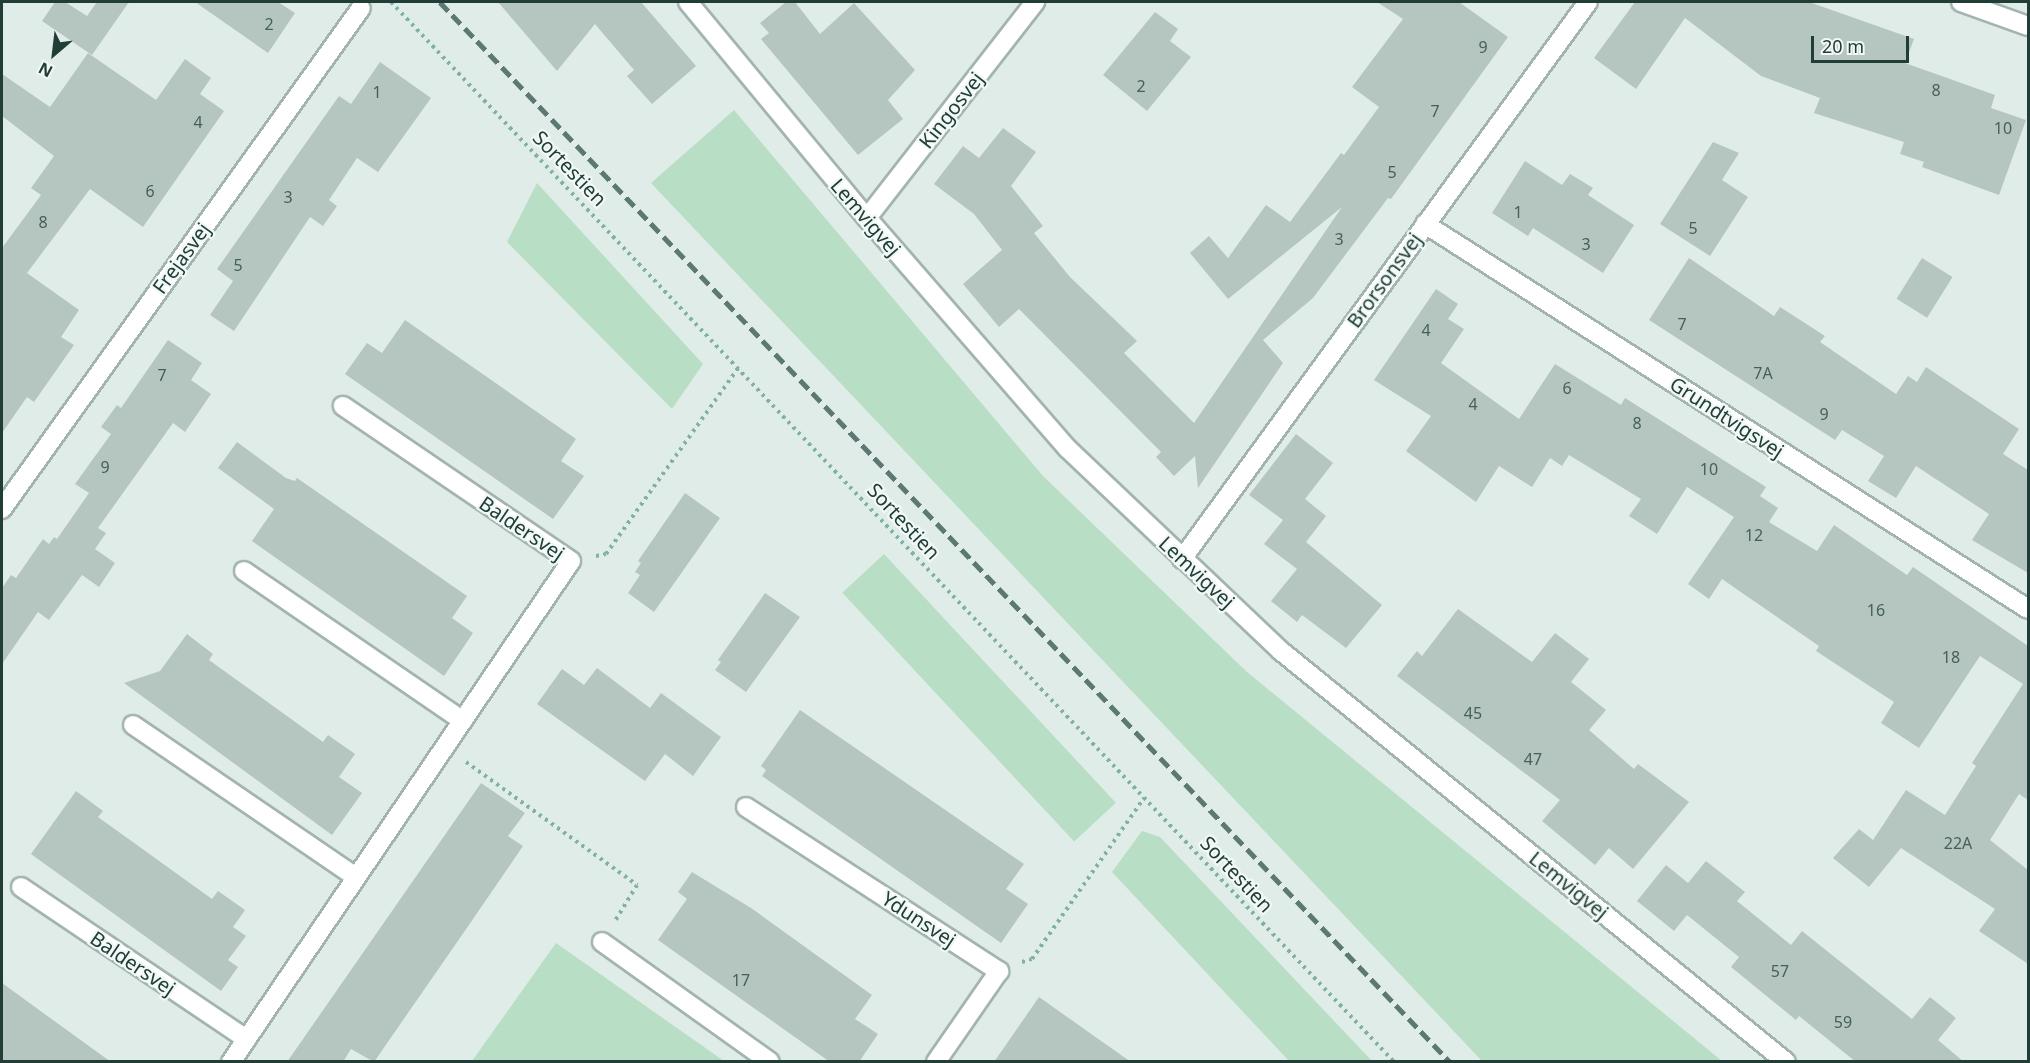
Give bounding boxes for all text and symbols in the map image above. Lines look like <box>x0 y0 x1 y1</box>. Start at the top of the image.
house number: 2 <box>264 14 274 34</box>
north arrow <box>24 24 84 84</box>
scale bar <box>1814 24 1912 62</box>
text: 20 m <box>1822 34 1864 58</box>
house number: 9 <box>1478 37 1488 57</box>
text: N <box>35 57 56 83</box>
street label: Kingosvej <box>914 67 988 153</box>
house number: 2 <box>1136 76 1146 96</box>
house number: 8 <box>1931 80 1941 100</box>
house number: 1 <box>372 82 382 102</box>
house number: 7 <box>1430 101 1440 121</box>
house number: 4 <box>193 112 203 132</box>
house number: 10 <box>1994 118 2012 138</box>
street label: Sortestien <box>528 125 612 211</box>
house number: 5 <box>1387 162 1397 182</box>
street label: Lemvigvej <box>826 173 906 261</box>
house number: 6 <box>145 181 155 201</box>
house number: 3 <box>283 187 293 207</box>
house number: 1 <box>1513 202 1523 222</box>
house number: 8 <box>38 212 48 232</box>
street label: Frejasvej <box>147 218 215 298</box>
house number: 5 <box>1688 218 1698 238</box>
street label: Brorsonsvej <box>1342 228 1426 332</box>
house number: 3 <box>1334 229 1344 249</box>
house number: 3 <box>1581 234 1591 254</box>
house number: 5 <box>233 255 243 275</box>
house number: 7 <box>1677 314 1687 334</box>
house number: 4 <box>1421 320 1431 340</box>
house number: 7A <box>1753 363 1773 383</box>
house number: 7 <box>157 365 167 385</box>
street label: Grundtvigsvej <box>1666 371 1788 463</box>
house number: 6 <box>1562 378 1572 398</box>
house number: 4 <box>1468 394 1478 414</box>
house number: 9 <box>1819 404 1829 424</box>
house number: 8 <box>1632 413 1642 433</box>
house number: 9 <box>100 457 110 477</box>
house number: 10 <box>1700 459 1718 479</box>
street label: Sortestien <box>863 478 945 564</box>
street label: Baldersvej <box>475 491 569 565</box>
house number: 12 <box>1745 525 1763 545</box>
street label: Lemvigvej <box>1154 531 1240 613</box>
house number: 16 <box>1867 600 1885 620</box>
house number: 18 <box>1942 647 1960 667</box>
house number: 45 <box>1464 703 1482 723</box>
house number: 47 <box>1524 749 1542 769</box>
street label: Sortestien <box>1196 831 1278 917</box>
house number: 22A <box>1944 833 1972 853</box>
street label: Lemvigvej <box>1525 846 1613 924</box>
street label: Ydunsvej <box>877 886 961 952</box>
street label: Baldersvej <box>86 926 180 1000</box>
house number: 57 <box>1771 961 1789 981</box>
house number: 17 <box>732 970 750 990</box>
house number: 59 <box>1834 1012 1852 1032</box>

